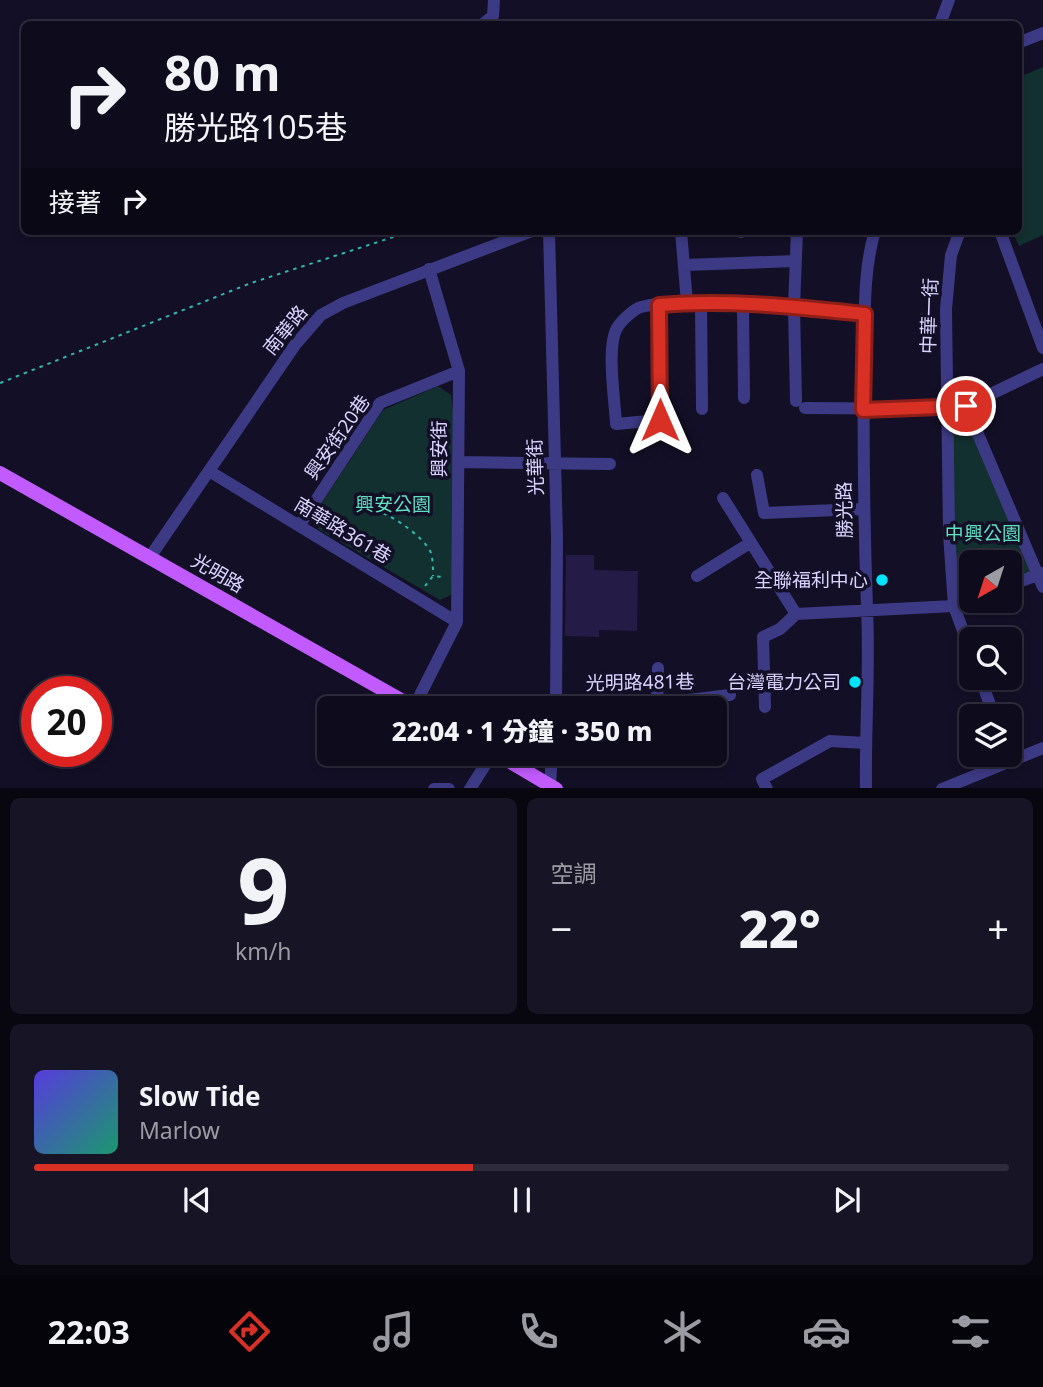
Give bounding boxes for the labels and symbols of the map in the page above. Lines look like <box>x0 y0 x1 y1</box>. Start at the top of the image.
street label: 中華一街 <box>915 278 943 354</box>
street label: 南華路 <box>257 300 313 360</box>
pin <box>936 376 996 436</box>
position arrow <box>623 383 697 457</box>
street label: 興安街20巷 <box>298 390 376 484</box>
street label: 興安街 <box>426 420 452 478</box>
street label: 光華街 <box>521 438 549 496</box>
street label: 勝光路 <box>831 481 857 539</box>
street label: 南華路361巷 <box>290 491 396 569</box>
park label: 興安公園 <box>355 491 431 517</box>
park label: 中興公園 <box>945 520 1021 546</box>
street label: 光明路 <box>187 547 249 599</box>
north arrow <box>959 550 1022 612</box>
place label: 全聯福利中心 <box>754 567 868 593</box>
marker: 全聯福利中心 <box>874 572 890 588</box>
street label: 光明路481巷 <box>585 668 695 696</box>
place label: 台灣電力公司 <box>727 669 841 695</box>
marker: 台灣電力公司 <box>847 674 863 690</box>
speed limit sign: 20 <box>21 676 112 767</box>

